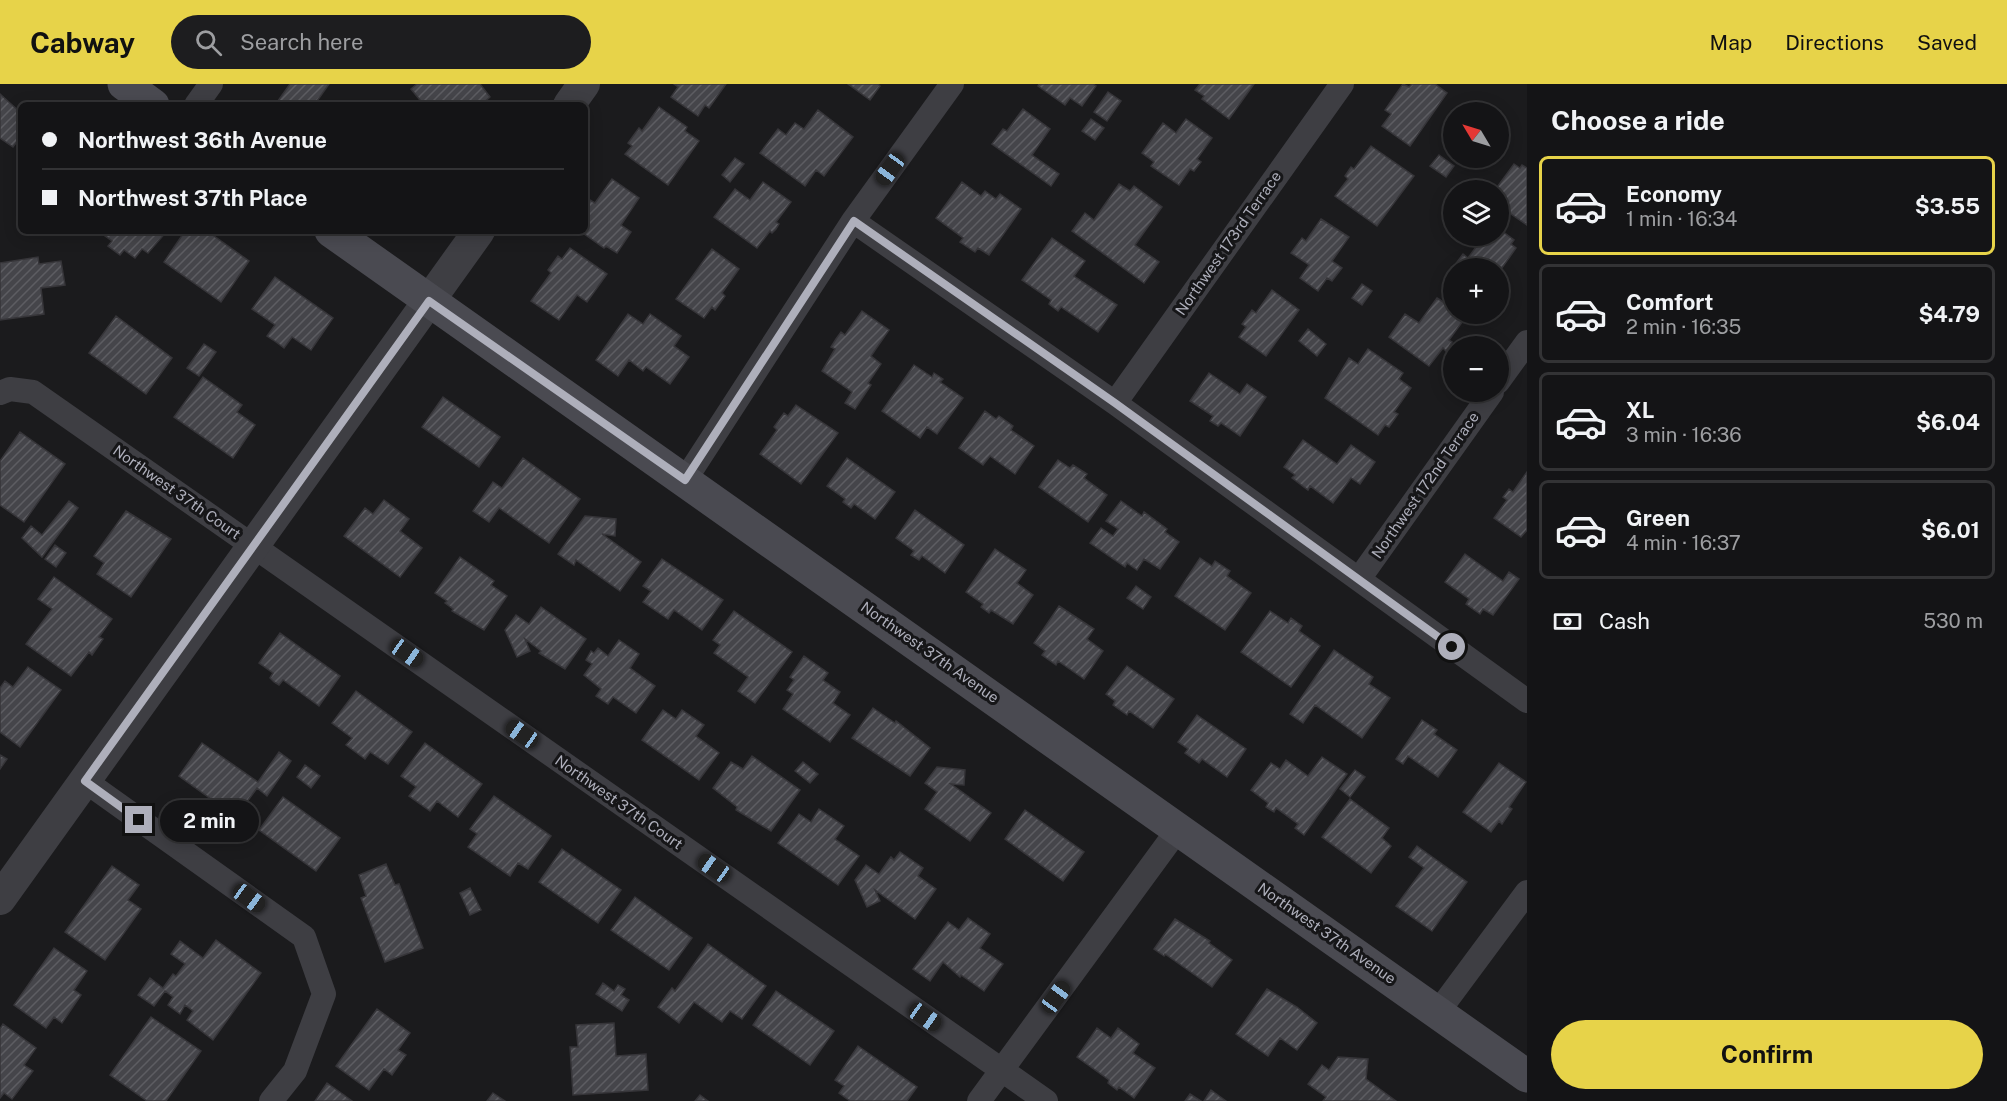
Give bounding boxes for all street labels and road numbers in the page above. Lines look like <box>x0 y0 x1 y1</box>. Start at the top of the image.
street label: Northwest 173rd Terrace <box>1172 168 1284 318</box>
street label: Northwest 172nd Terrace <box>1368 409 1482 561</box>
street label: Northwest 37th Court <box>110 441 244 543</box>
street label: Northwest 37th Avenue <box>858 598 1002 706</box>
street label: Northwest 37th Court <box>552 751 686 853</box>
street label: Northwest 37th Avenue <box>1255 879 1399 987</box>

